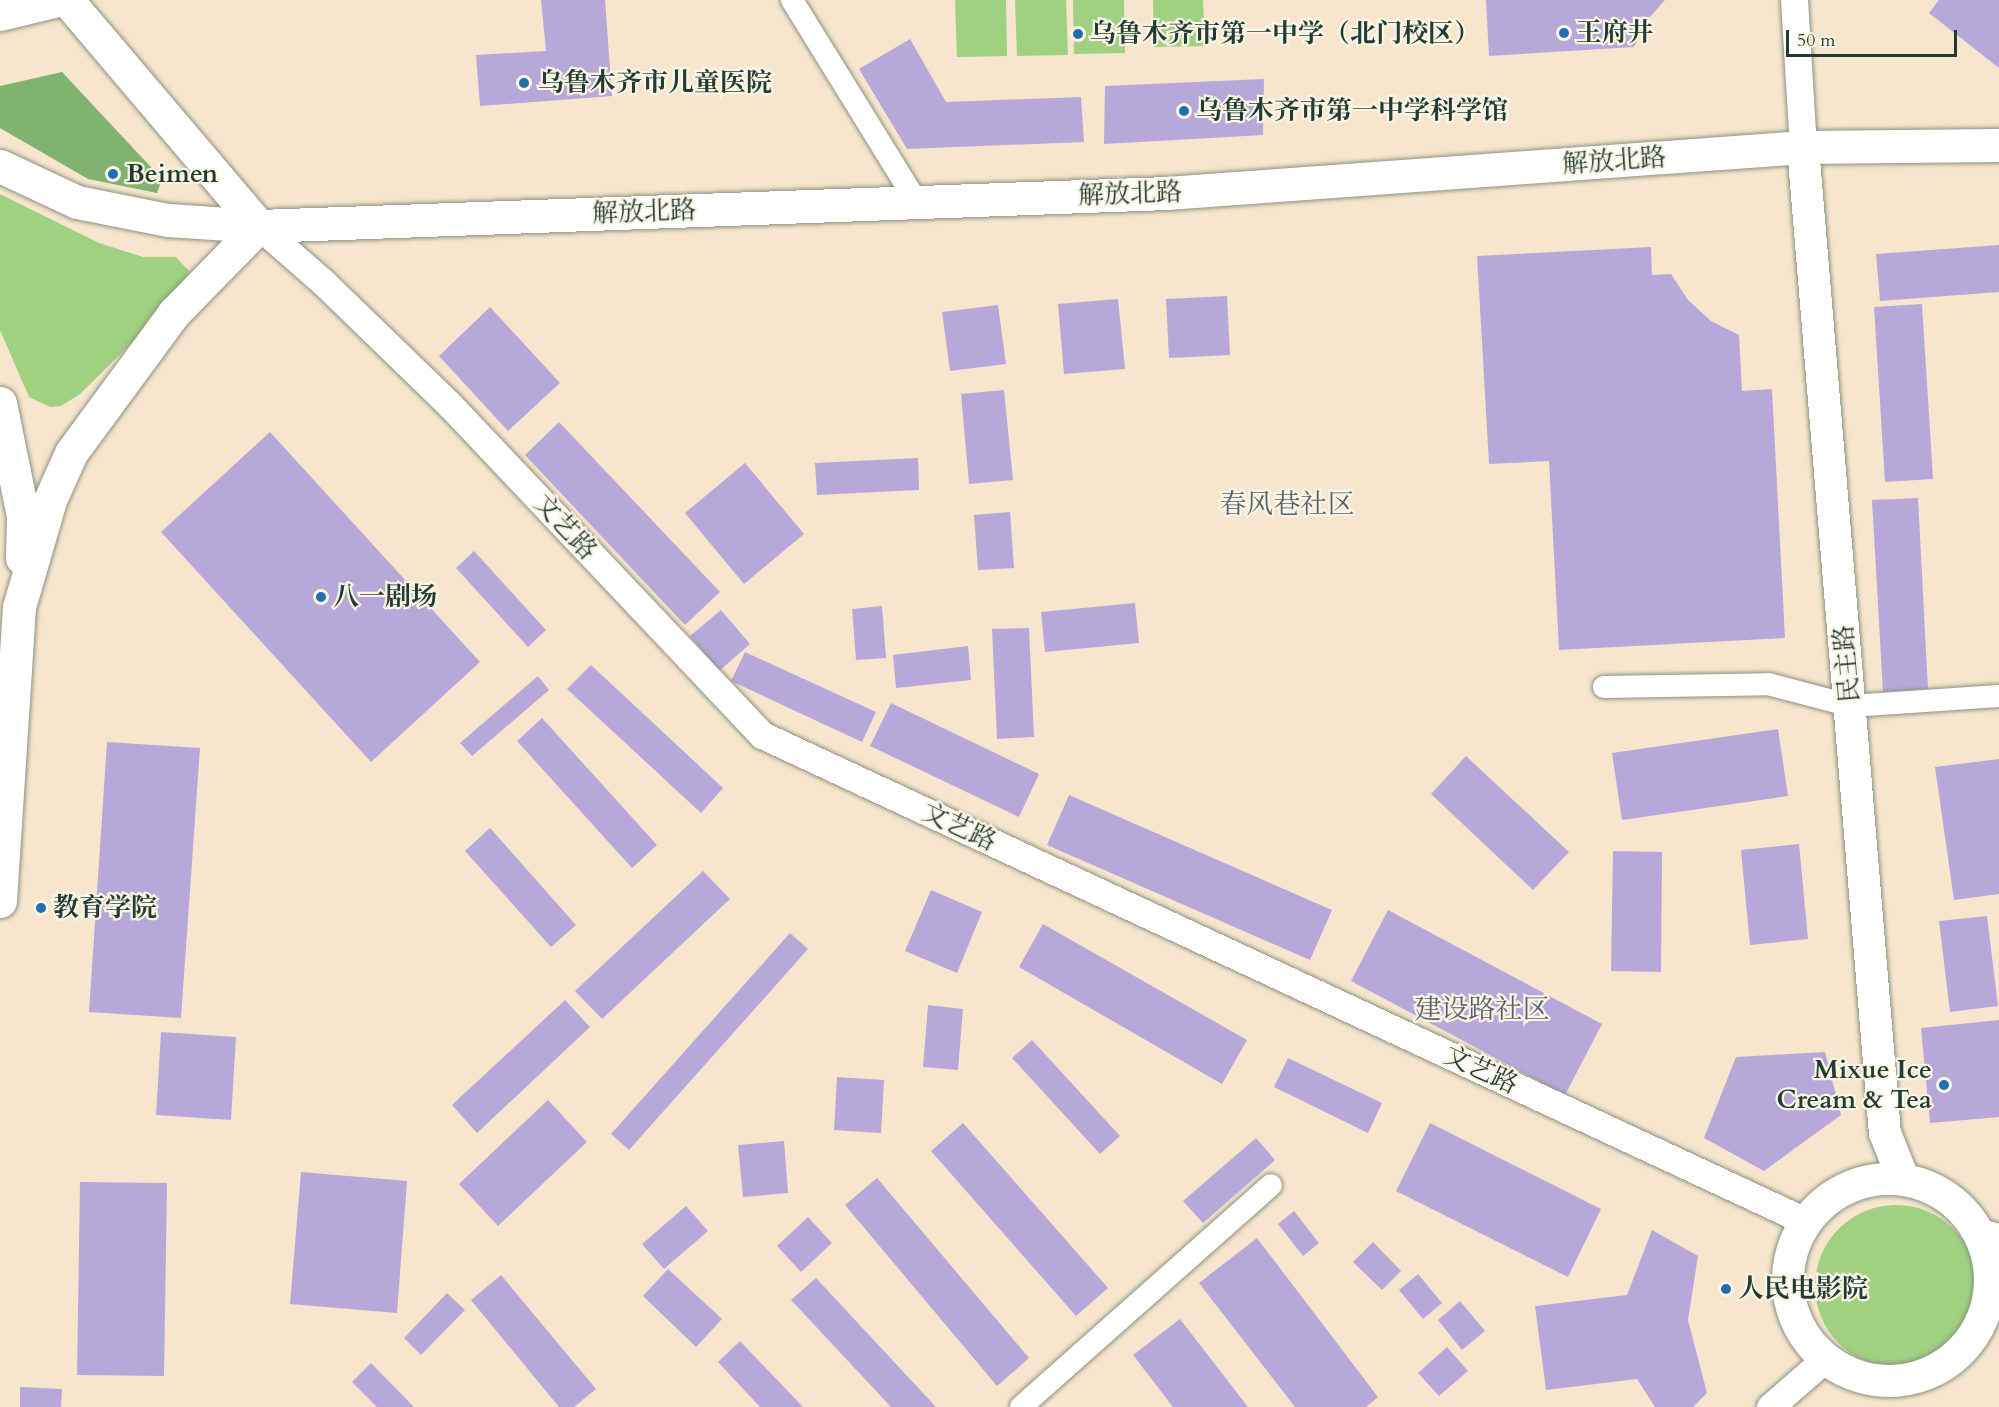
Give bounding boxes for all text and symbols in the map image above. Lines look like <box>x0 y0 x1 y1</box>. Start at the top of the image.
place label: 王府井 <box>1576 17 1654 49</box>
place label: 乌鲁木齐市第一中学（北门校区） <box>1090 18 1480 50</box>
scale bar <box>1789 18 1960 56</box>
marker: 王府井 <box>1557 26 1571 40</box>
marker: 乌鲁木齐市第一中学（北门校区） <box>1071 27 1085 41</box>
text: 50 m <box>1797 28 1836 53</box>
place label: 乌鲁木齐市儿童医院 <box>538 67 772 99</box>
marker: 乌鲁木齐市儿童医院 <box>515 74 533 92</box>
place label: 乌鲁木齐市第一中学科学馆 <box>1196 95 1508 127</box>
marker: 乌鲁木齐市第一中学科学馆 <box>1177 104 1191 118</box>
street label: 解放北路 <box>1561 142 1667 180</box>
place label: Beimen <box>126 158 218 190</box>
marker: Beimen <box>104 165 122 183</box>
street label: 解放北路 <box>1077 177 1183 211</box>
street label: 解放北路 <box>591 195 697 229</box>
street label: 文艺路 <box>527 488 603 566</box>
district label: 春风巷社区 <box>1220 489 1354 521</box>
place label: 八一剧场 <box>333 581 437 613</box>
marker: 八一剧场 <box>314 590 328 604</box>
street label: 民主路 <box>1828 624 1866 704</box>
street label: 文艺路 <box>917 796 1001 858</box>
place label: 教育学院 <box>53 892 157 924</box>
marker: 教育学院 <box>34 901 48 915</box>
district label: 建设路社区 <box>1415 994 1549 1026</box>
street label: 文艺路 <box>1439 1039 1523 1101</box>
place label: Mixue Ice Cream & Tea <box>1777 1054 1932 1116</box>
marker: Mixue Ice Cream & Tea <box>1937 1078 1951 1092</box>
place label: 人民电影院 <box>1738 1273 1868 1305</box>
marker: 人民电影院 <box>1719 1282 1733 1296</box>

